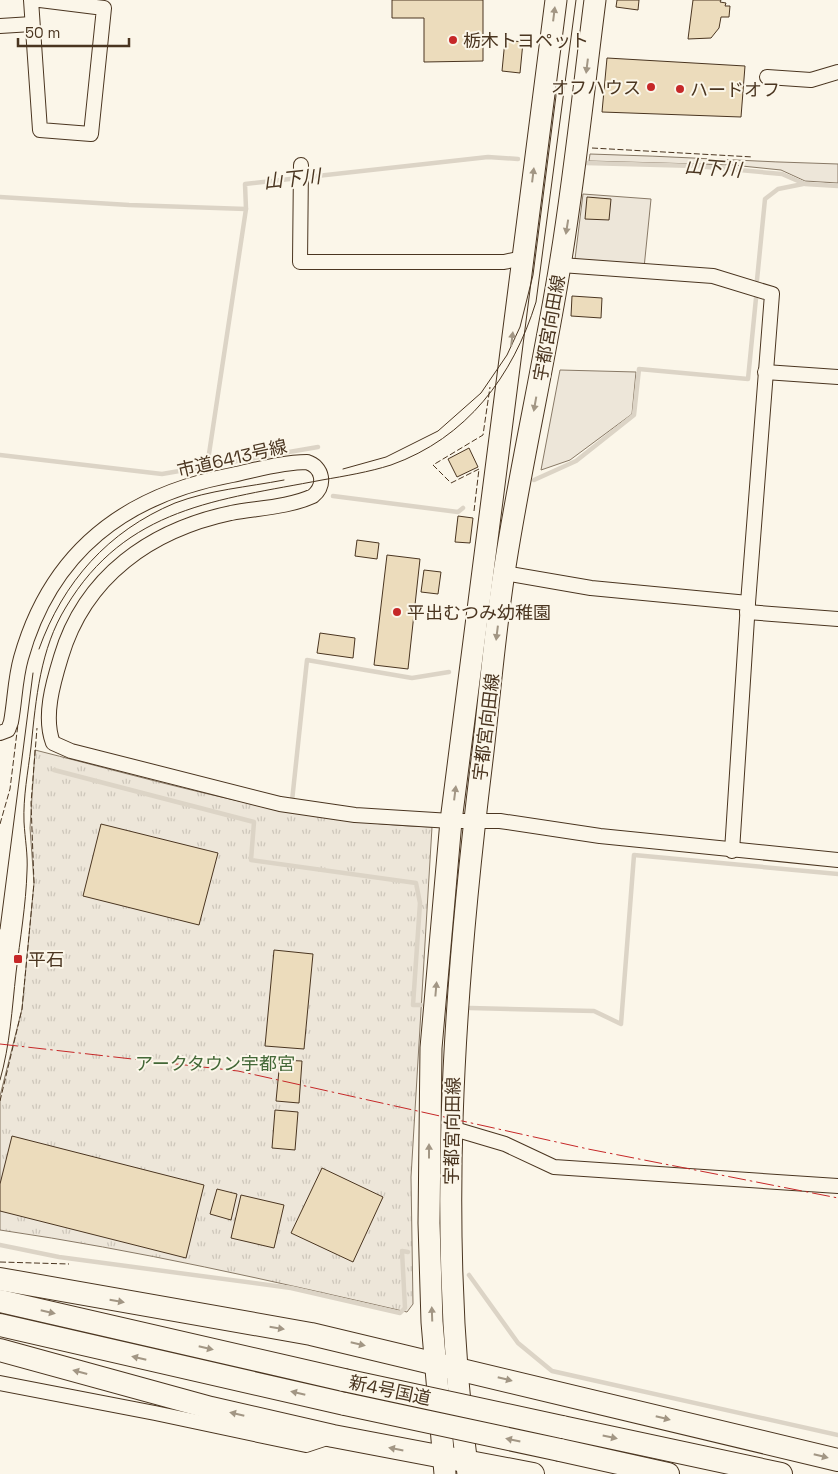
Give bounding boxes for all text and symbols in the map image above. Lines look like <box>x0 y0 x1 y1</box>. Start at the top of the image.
one-way arrow <box>550 6 558 22</box>
scale bar <box>18 15 129 47</box>
text: 50 m <box>25 23 60 42</box>
place label: 栃木トヨペット <box>463 29 589 52</box>
marker: 栃木トヨペット <box>447 34 459 46</box>
one-way arrow <box>583 58 591 74</box>
place label: オフハウス <box>551 76 641 99</box>
place label: ハードオフ <box>690 78 780 101</box>
marker: オフハウス <box>645 81 657 93</box>
marker: ハードオフ <box>674 83 686 95</box>
water label: 山下川 <box>684 154 744 183</box>
water label: 山下川 <box>262 163 324 194</box>
one-way arrow <box>529 167 537 183</box>
one-way arrow <box>562 219 570 235</box>
street label: 宇都宮向田線 <box>528 273 570 383</box>
one-way arrow <box>508 331 516 347</box>
one-way arrow <box>530 396 538 412</box>
street label: 市道6413号線 <box>175 434 289 482</box>
place label: 平出むつみ幼稚園 <box>407 601 551 624</box>
marker: 平出むつみ幼稚園 <box>391 606 403 618</box>
one-way arrow <box>493 626 501 642</box>
street label: 宇都宮向田線 <box>468 672 504 782</box>
one-way arrow <box>451 784 459 800</box>
place label: 平石 <box>28 948 64 971</box>
marker: 平石 <box>12 953 24 965</box>
one-way arrow <box>432 981 440 997</box>
park label: アークタウン宇都宮 <box>135 1052 295 1075</box>
street label: 宇都宮向田線 <box>440 1077 464 1185</box>
one-way arrow <box>425 1143 433 1159</box>
one-way arrow <box>109 1297 125 1305</box>
one-way arrow <box>428 1306 436 1322</box>
one-way arrow <box>40 1308 55 1316</box>
one-way arrow <box>269 1325 285 1333</box>
one-way arrow <box>351 1340 366 1348</box>
one-way arrow <box>198 1344 213 1352</box>
one-way arrow <box>131 1353 147 1361</box>
one-way arrow <box>72 1368 88 1376</box>
street label: 新4号国道 <box>347 1370 433 1410</box>
one-way arrow <box>498 1376 513 1384</box>
one-way arrow <box>290 1389 305 1397</box>
one-way arrow <box>229 1410 244 1418</box>
one-way arrow <box>656 1414 671 1422</box>
one-way arrow <box>602 1434 618 1442</box>
one-way arrow <box>505 1436 520 1444</box>
one-way arrow <box>388 1445 403 1453</box>
one-way arrow <box>814 1452 829 1460</box>

